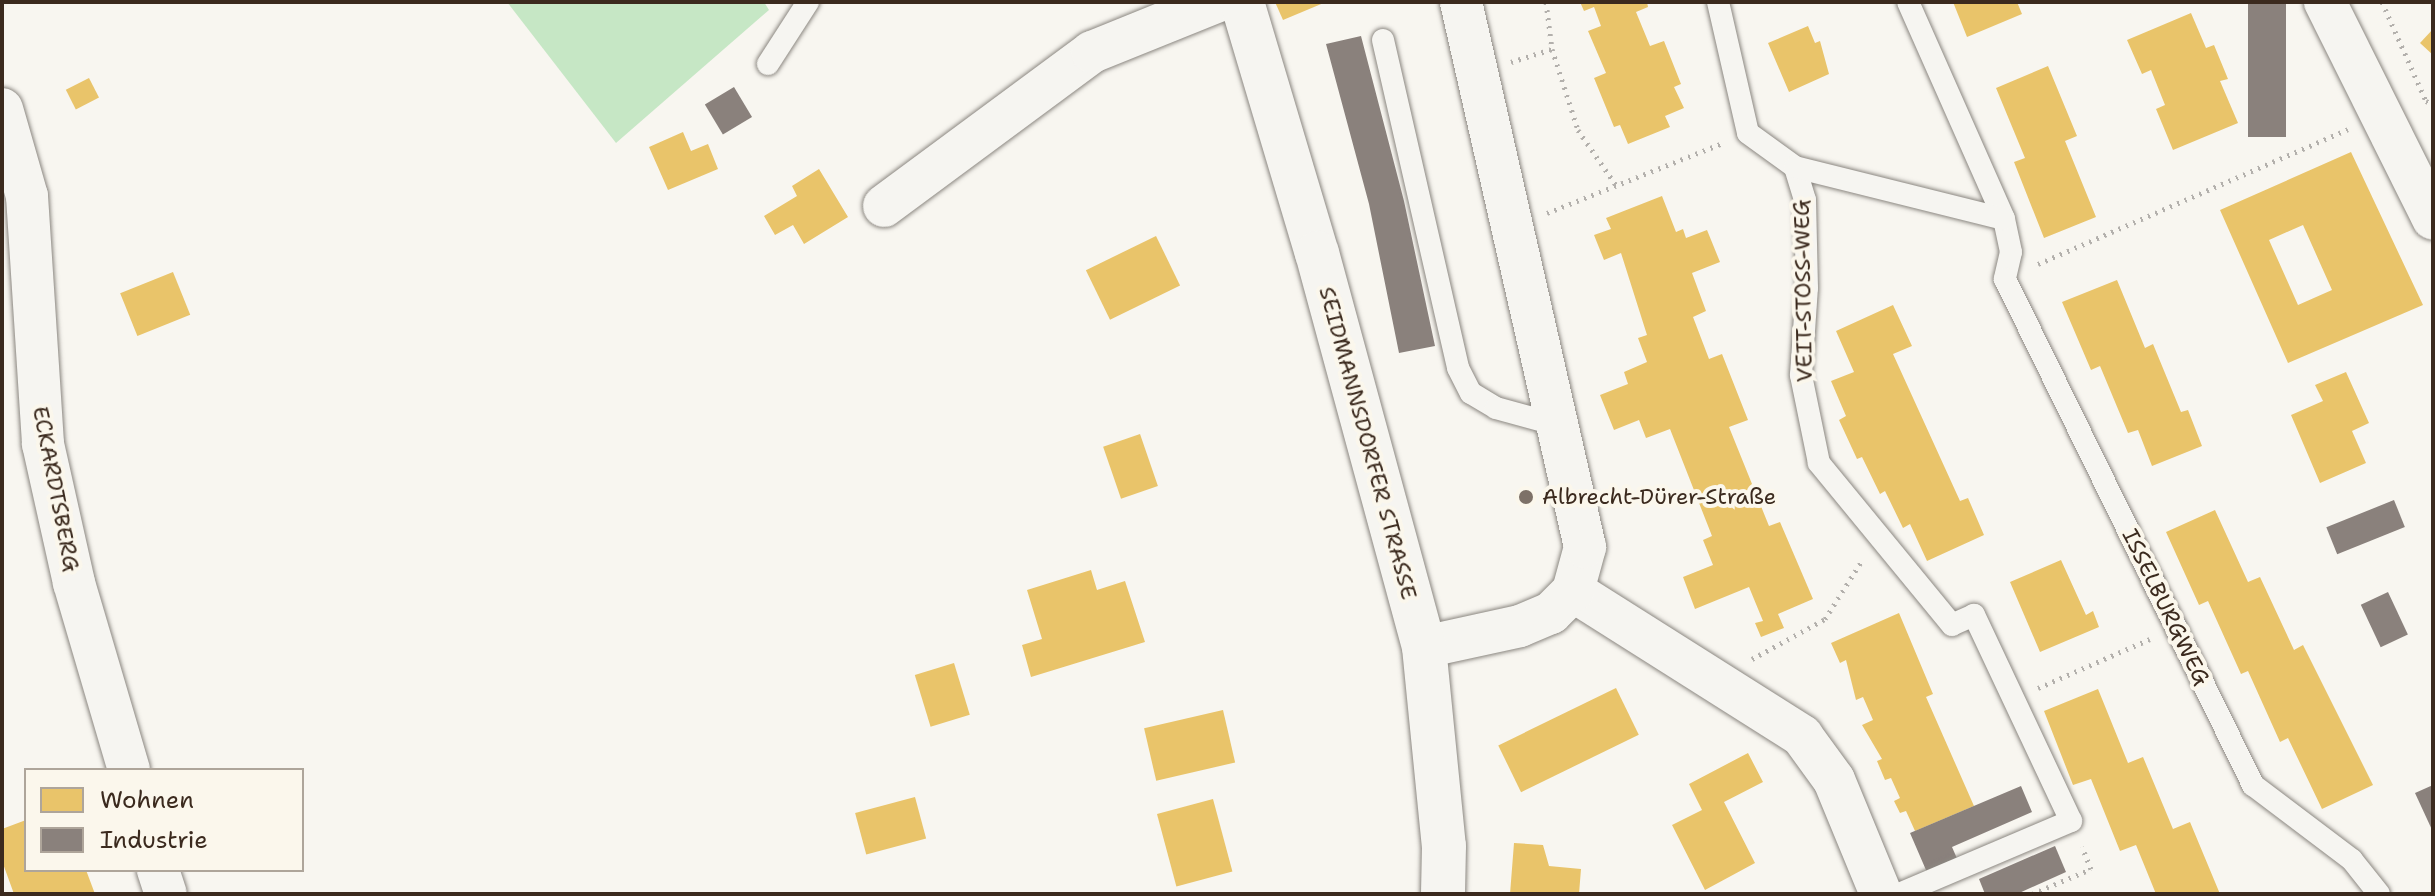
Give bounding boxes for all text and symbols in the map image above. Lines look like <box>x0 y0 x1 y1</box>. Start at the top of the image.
street label: VEIT-STOSS-WEG <box>1788 199 1818 383</box>
street label: SEIDMANNSDORFER STRASSE <box>1313 284 1423 602</box>
street label: ECKARDTSBERG <box>27 404 85 574</box>
place label: Albrecht-Dürer-Straße <box>1542 484 1776 510</box>
marker: Albrecht-Dürer-Straße <box>1517 488 1535 506</box>
street label: ISSELBURGWEG <box>2117 524 2215 690</box>
legend <box>24 768 304 872</box>
text: Wohnen <box>100 784 194 816</box>
text: Industrie <box>100 824 208 856</box>

